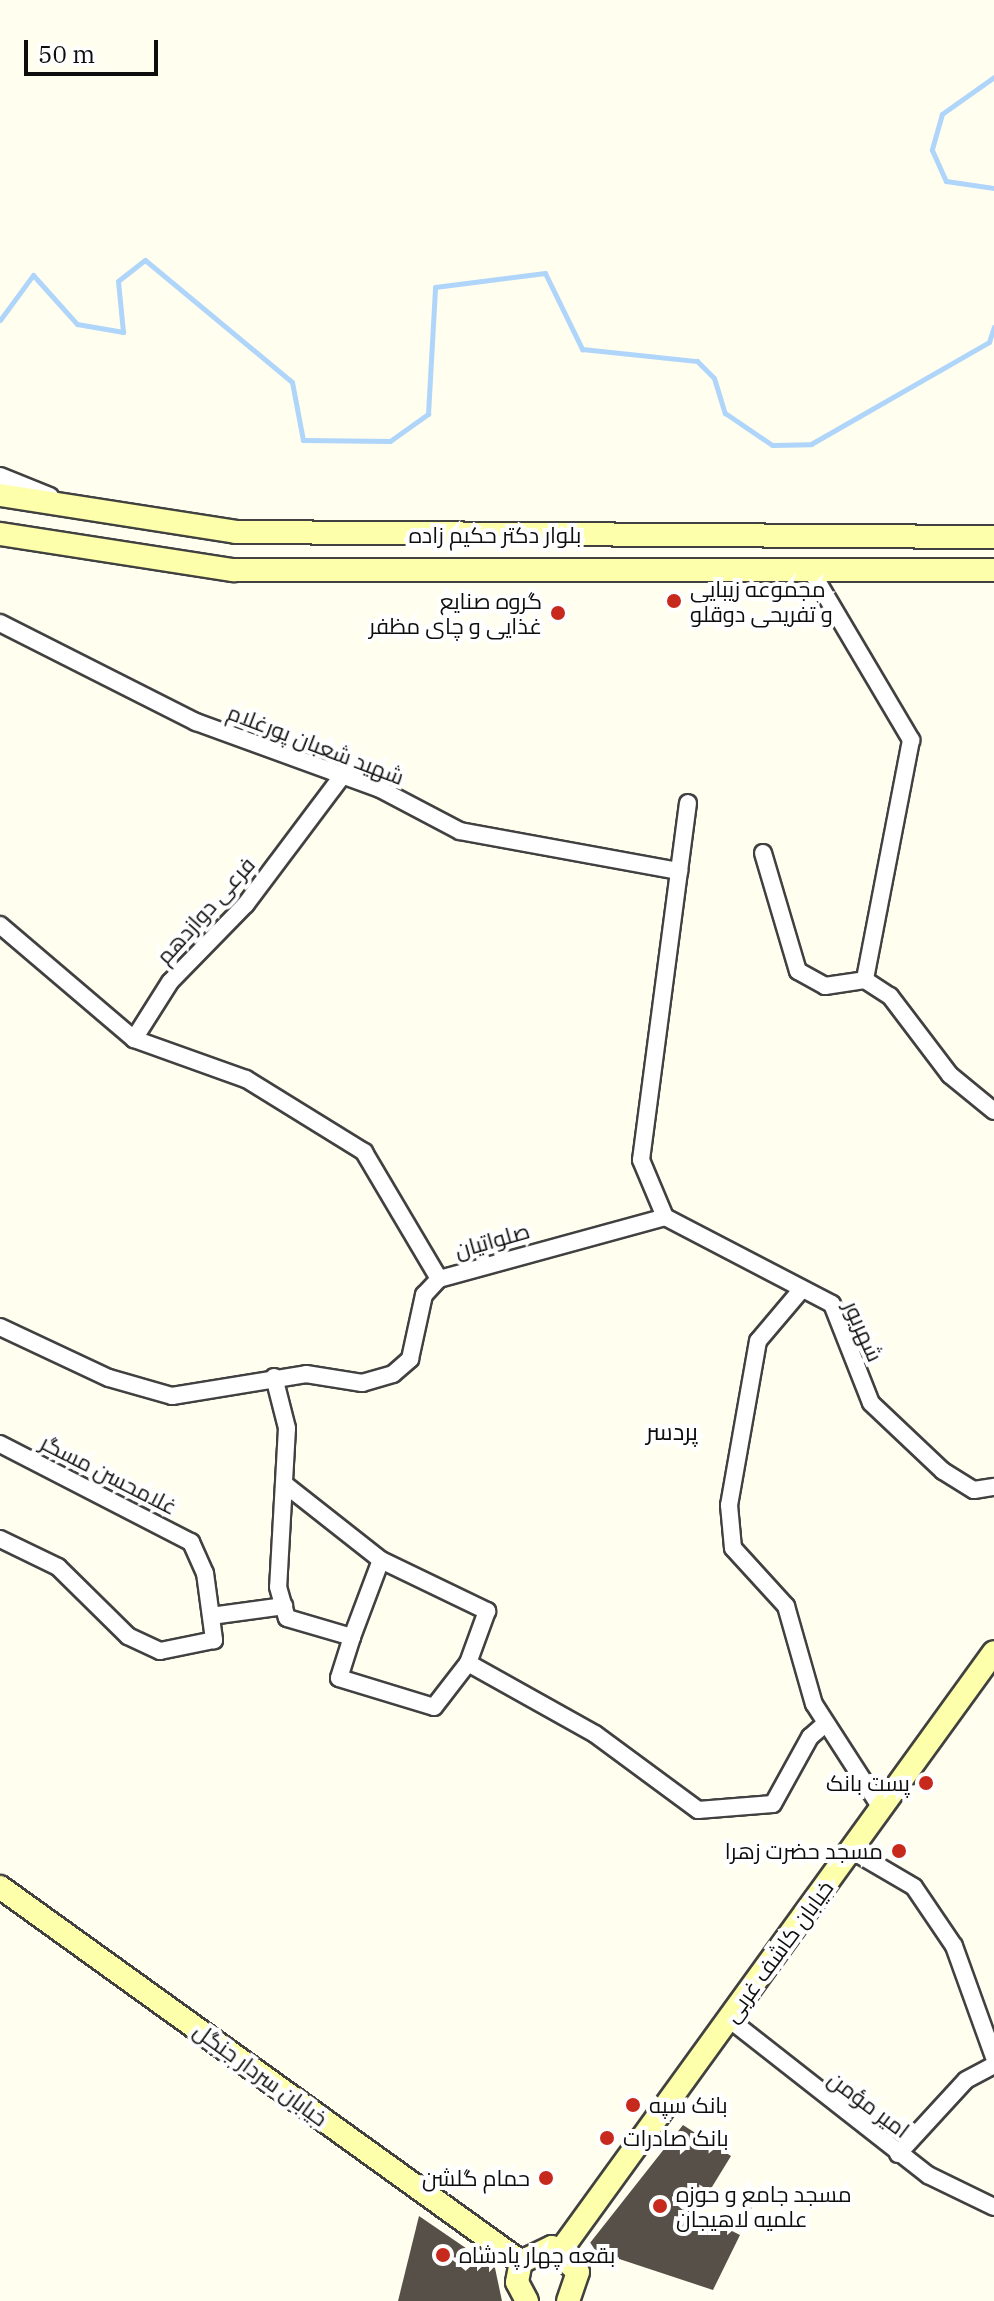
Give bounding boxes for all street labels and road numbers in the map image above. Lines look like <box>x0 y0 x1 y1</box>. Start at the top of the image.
street label: بلوار دکتر حکیم زاده <box>409 522 581 548</box>
street label: شهید شعبان پورغلام <box>224 698 408 790</box>
street label: فرعی دوازدهم <box>150 851 260 969</box>
street label: صلواتیان <box>451 1217 533 1263</box>
street label: شهریور <box>839 1297 889 1365</box>
street label: غلامحسن مسگر <box>36 1428 182 1520</box>
street label: خیابان کاشف غربی <box>718 1875 838 2027</box>
street label: خیابان سردار جنگل <box>189 2017 333 2131</box>
street label: امیر مؤمن <box>823 2065 915 2143</box>

